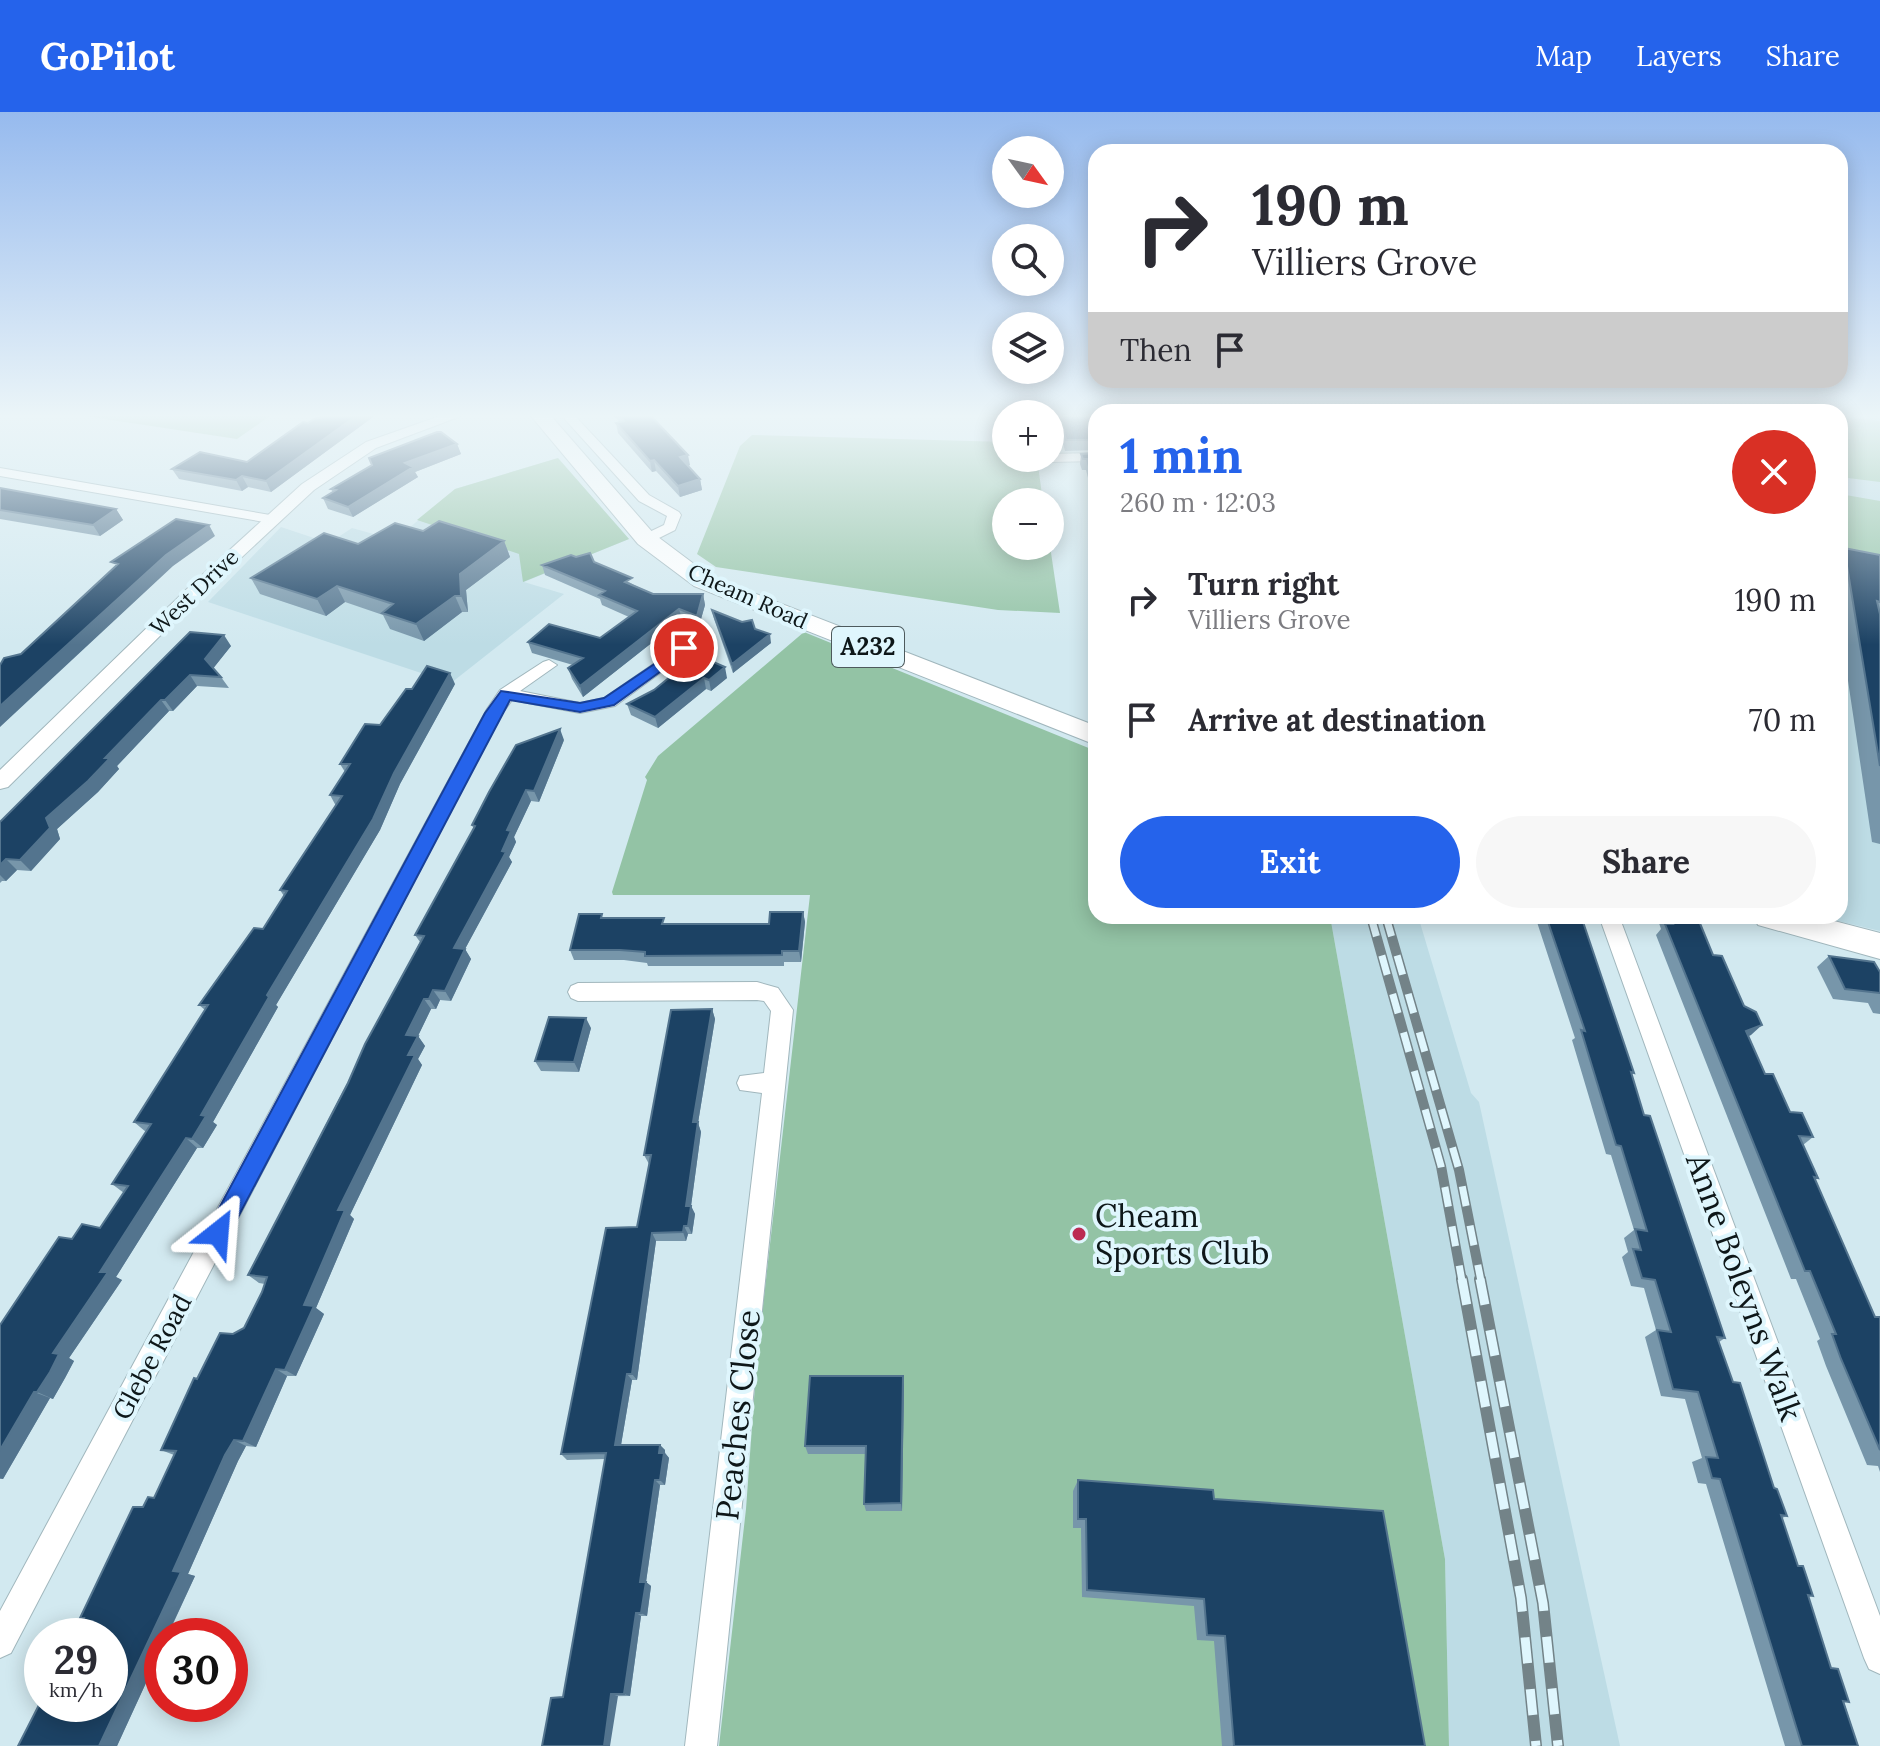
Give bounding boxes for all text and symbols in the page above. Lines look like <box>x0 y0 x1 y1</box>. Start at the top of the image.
text: GoPilot <box>40 32 175 80</box>
text: Map <box>1535 38 1592 74</box>
text: Layers <box>1636 38 1722 74</box>
text: Share <box>1766 38 1840 74</box>
north arrow <box>992 136 1064 208</box>
map controls <box>992 136 1064 560</box>
text: 190 m <box>1252 169 1409 240</box>
icon: right <box>1120 176 1224 280</box>
button: search <box>992 224 1064 296</box>
text: Villiers Grove <box>1252 239 1477 285</box>
button: layers <box>992 312 1064 384</box>
icon: arrive <box>1208 328 1252 372</box>
text: Then <box>1120 331 1192 369</box>
button: + <box>992 400 1064 472</box>
text: 1 min <box>1120 425 1243 486</box>
button: close <box>1732 430 1816 514</box>
text: 260 m · 12:03 <box>1120 486 1276 519</box>
button: − <box>992 488 1064 560</box>
street label: West Drive <box>144 543 244 641</box>
street label: Cheam Road <box>684 557 812 635</box>
text: Turn right <box>1188 565 1339 603</box>
icon: right <box>1120 578 1164 622</box>
text: 190 m <box>1734 581 1816 619</box>
text: Villiers Grove <box>1188 603 1351 636</box>
pin <box>650 614 718 682</box>
icon: arrive <box>662 626 706 670</box>
road number: A232 <box>832 627 904 667</box>
icon: arrive <box>1120 698 1164 742</box>
text: Arrive at destination <box>1188 701 1486 739</box>
text: 70 m <box>1749 701 1816 739</box>
button: Exit <box>1120 816 1460 908</box>
button: Share <box>1476 816 1816 908</box>
street label: Anne Boleyns Walk <box>1677 1147 1812 1426</box>
position arrow <box>176 1191 260 1275</box>
place label: Cheam Sports Club <box>1095 1195 1269 1273</box>
marker: Cheam Sports Club <box>1070 1225 1088 1243</box>
street label: Glebe Road <box>105 1288 198 1425</box>
street label: Peaches Close <box>706 1308 769 1522</box>
speed limit sign: 30 <box>144 1618 248 1722</box>
text: 29 <box>54 1634 98 1685</box>
text: km/h <box>49 1677 103 1702</box>

